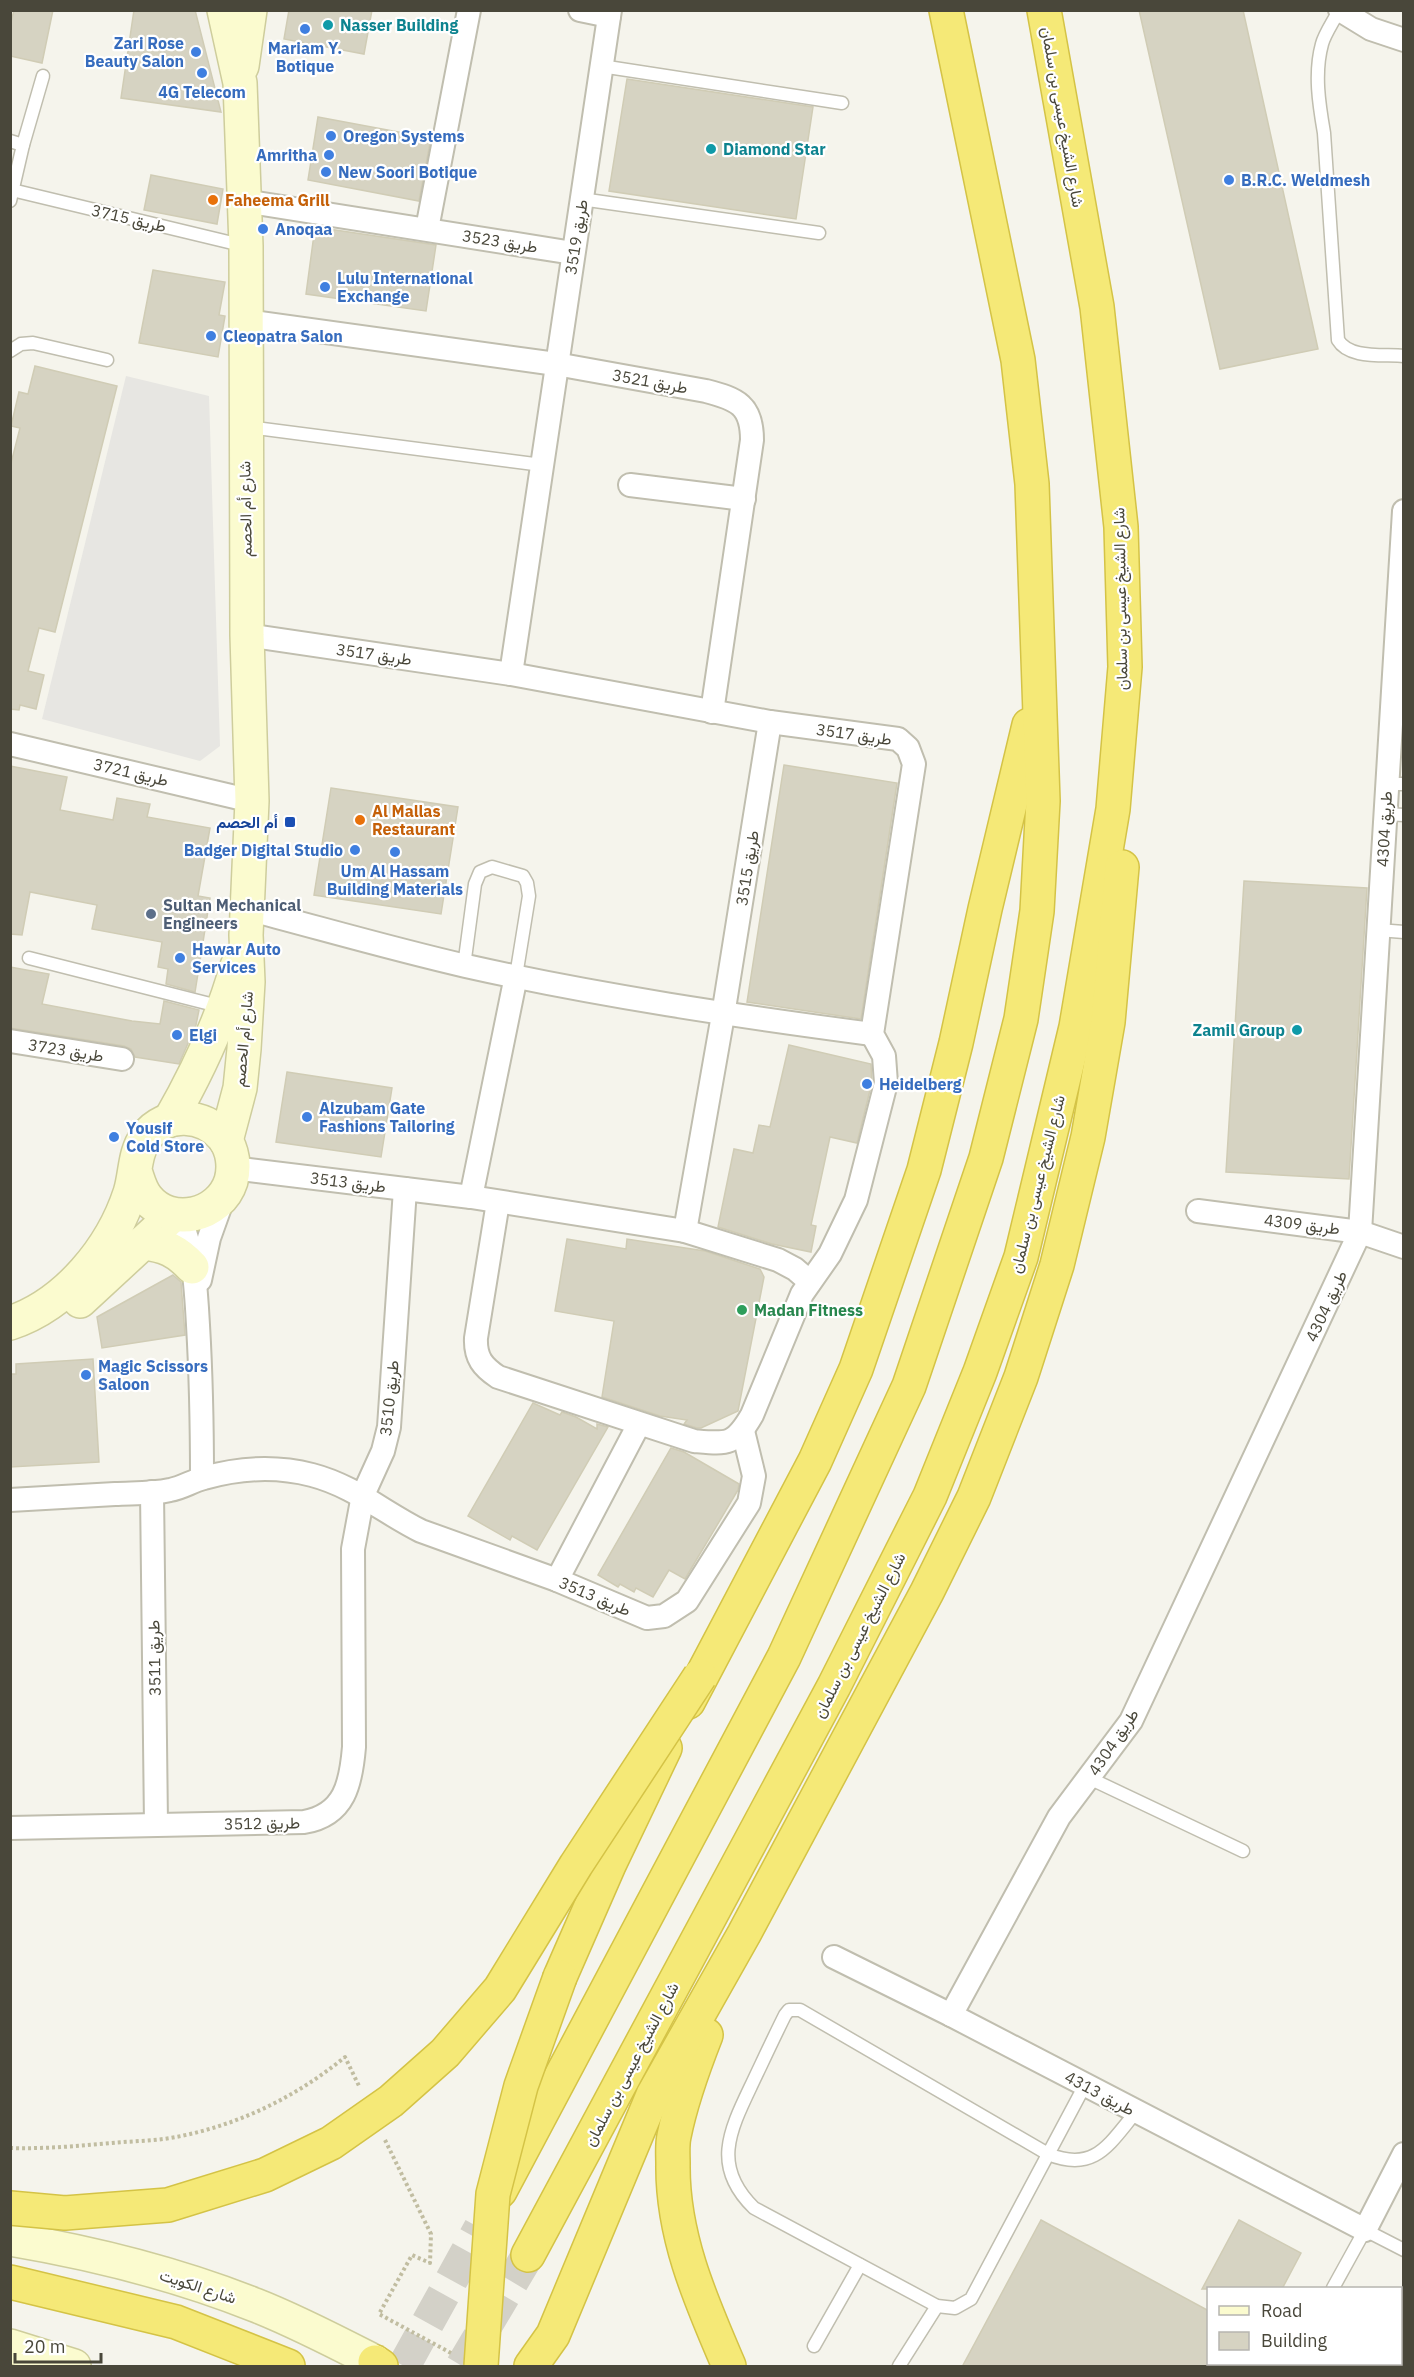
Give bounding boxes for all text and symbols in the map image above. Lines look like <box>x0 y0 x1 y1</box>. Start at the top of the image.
place label: Nasser Building <box>340 15 458 35</box>
marker: Nasser Building <box>321 18 335 32</box>
marker: Mariam Y. Botique <box>298 22 312 36</box>
street label: شارع الشيخ عيسى بن سلمان <box>1035 25 1089 209</box>
place label: Zari Rose Beauty Salon <box>85 33 184 71</box>
place label: Mariam Y. Botique <box>268 38 342 76</box>
marker: Zari Rose Beauty Salon <box>189 45 203 59</box>
marker: 4G Telecom <box>195 66 209 80</box>
place label: 4G Telecom <box>158 82 246 102</box>
place label: Oregon Systems <box>343 126 465 146</box>
marker: Oregon Systems <box>324 129 338 143</box>
place label: Diamond Star <box>723 139 826 159</box>
marker: Diamond Star <box>704 142 718 156</box>
place label: Amritha <box>256 145 317 165</box>
marker: Amritha <box>322 148 336 162</box>
place label: New Soori Botique <box>338 162 477 182</box>
marker: New Soori Botique <box>319 165 333 179</box>
place label: B.R.C. Weldmesh <box>1241 170 1370 190</box>
marker: B.R.C. Weldmesh <box>1222 173 1236 187</box>
place label: Faheema Grill <box>225 190 330 210</box>
marker: Faheema Grill <box>206 193 220 207</box>
street label: طريق 3519 <box>560 198 593 276</box>
street label: طريق 3715 <box>89 200 168 237</box>
place label: Anoqaa <box>275 219 332 239</box>
marker: Anoqaa <box>256 222 270 236</box>
street label: طريق 3523 <box>461 225 539 258</box>
place label: Lulu International Exchange <box>337 268 473 306</box>
marker: Lulu International Exchange <box>318 280 332 294</box>
place label: Cleopatra Salon <box>223 326 343 346</box>
marker: Cleopatra Salon <box>204 329 218 343</box>
street label: طريق 3521 <box>611 365 689 398</box>
street label: شارع أم الحصم <box>234 461 258 557</box>
street label: شارع الشيخ عيسى بن سلمان <box>1108 507 1134 691</box>
street label: طريق 3517 <box>335 639 413 670</box>
street label: طريق 3517 <box>815 719 893 750</box>
street label: طريق 3721 <box>91 754 170 791</box>
street label: طريق 4304 <box>1372 790 1397 868</box>
place label: Al Mallas Restaurant <box>372 801 455 839</box>
place label: أم الحصم <box>216 812 278 833</box>
marker: Al Mallas Restaurant <box>353 813 367 827</box>
marker: أم الحصم <box>283 815 297 829</box>
street label: طريق 3515 <box>731 829 764 907</box>
place label: Badger Digital Studio <box>184 840 343 860</box>
marker: Badger Digital Studio <box>348 843 362 857</box>
marker: Um Al Hassam Building Materials <box>388 845 402 859</box>
place label: Um Al Hassam Building Materials <box>327 861 463 899</box>
place label: Sultan Mechanical Engineers <box>163 895 301 933</box>
marker: Sultan Mechanical Engineers <box>144 907 158 921</box>
place label: Hawar Auto Services <box>192 939 281 977</box>
marker: Hawar Auto Services <box>173 951 187 965</box>
street label: شارع أم الحصم <box>229 990 259 1088</box>
place label: Zamil Group <box>1193 1020 1285 1040</box>
marker: Zamil Group <box>1290 1023 1304 1037</box>
place label: Elgi <box>189 1025 217 1045</box>
marker: Elgi <box>170 1028 184 1042</box>
street label: طريق 3723 <box>27 1034 105 1067</box>
place label: Heidelberg <box>879 1074 962 1094</box>
marker: Heidelberg <box>860 1077 874 1091</box>
street label: شارع الشيخ عيسى بن سلمان <box>1005 1093 1071 1276</box>
place label: Alzubam Gate Fashions Tailoring <box>319 1098 455 1136</box>
marker: Alzubam Gate Fashions Tailoring <box>300 1110 314 1124</box>
place label: Yousif Cold Store <box>126 1118 204 1156</box>
marker: Yousif Cold Store <box>107 1130 121 1144</box>
street label: طريق 3513 <box>309 1167 387 1198</box>
street label: طريق 4309 <box>1263 1209 1341 1240</box>
street label: طريق 4304 <box>1301 1267 1352 1345</box>
place label: Madan Fitness <box>754 1300 863 1320</box>
marker: Madan Fitness <box>735 1303 749 1317</box>
place label: Magic Scissors Saloon <box>98 1356 208 1394</box>
street label: طريق 3510 <box>375 1359 404 1437</box>
marker: Magic Scissors Saloon <box>79 1368 93 1382</box>
street label: شارع الشيخ عيسى بن سلمان <box>809 1549 911 1722</box>
street label: طريق 3513 <box>556 1572 634 1621</box>
street label: طريق 3511 <box>143 1620 166 1696</box>
street label: طريق 4304 <box>1083 1705 1143 1780</box>
street label: طريق 3512 <box>224 1812 300 1835</box>
street label: شارع الشيخ عيسى بن سلمان <box>579 1979 685 2150</box>
street label: طريق 4313 <box>1061 2066 1138 2121</box>
street label: شارع الكويت <box>157 2264 239 2310</box>
legend <box>1207 2287 1402 2365</box>
text: Road <box>1261 2299 1302 2322</box>
scale bar <box>15 2326 100 2364</box>
text: Building <box>1261 2329 1328 2352</box>
text: 20 m <box>24 2335 66 2358</box>

